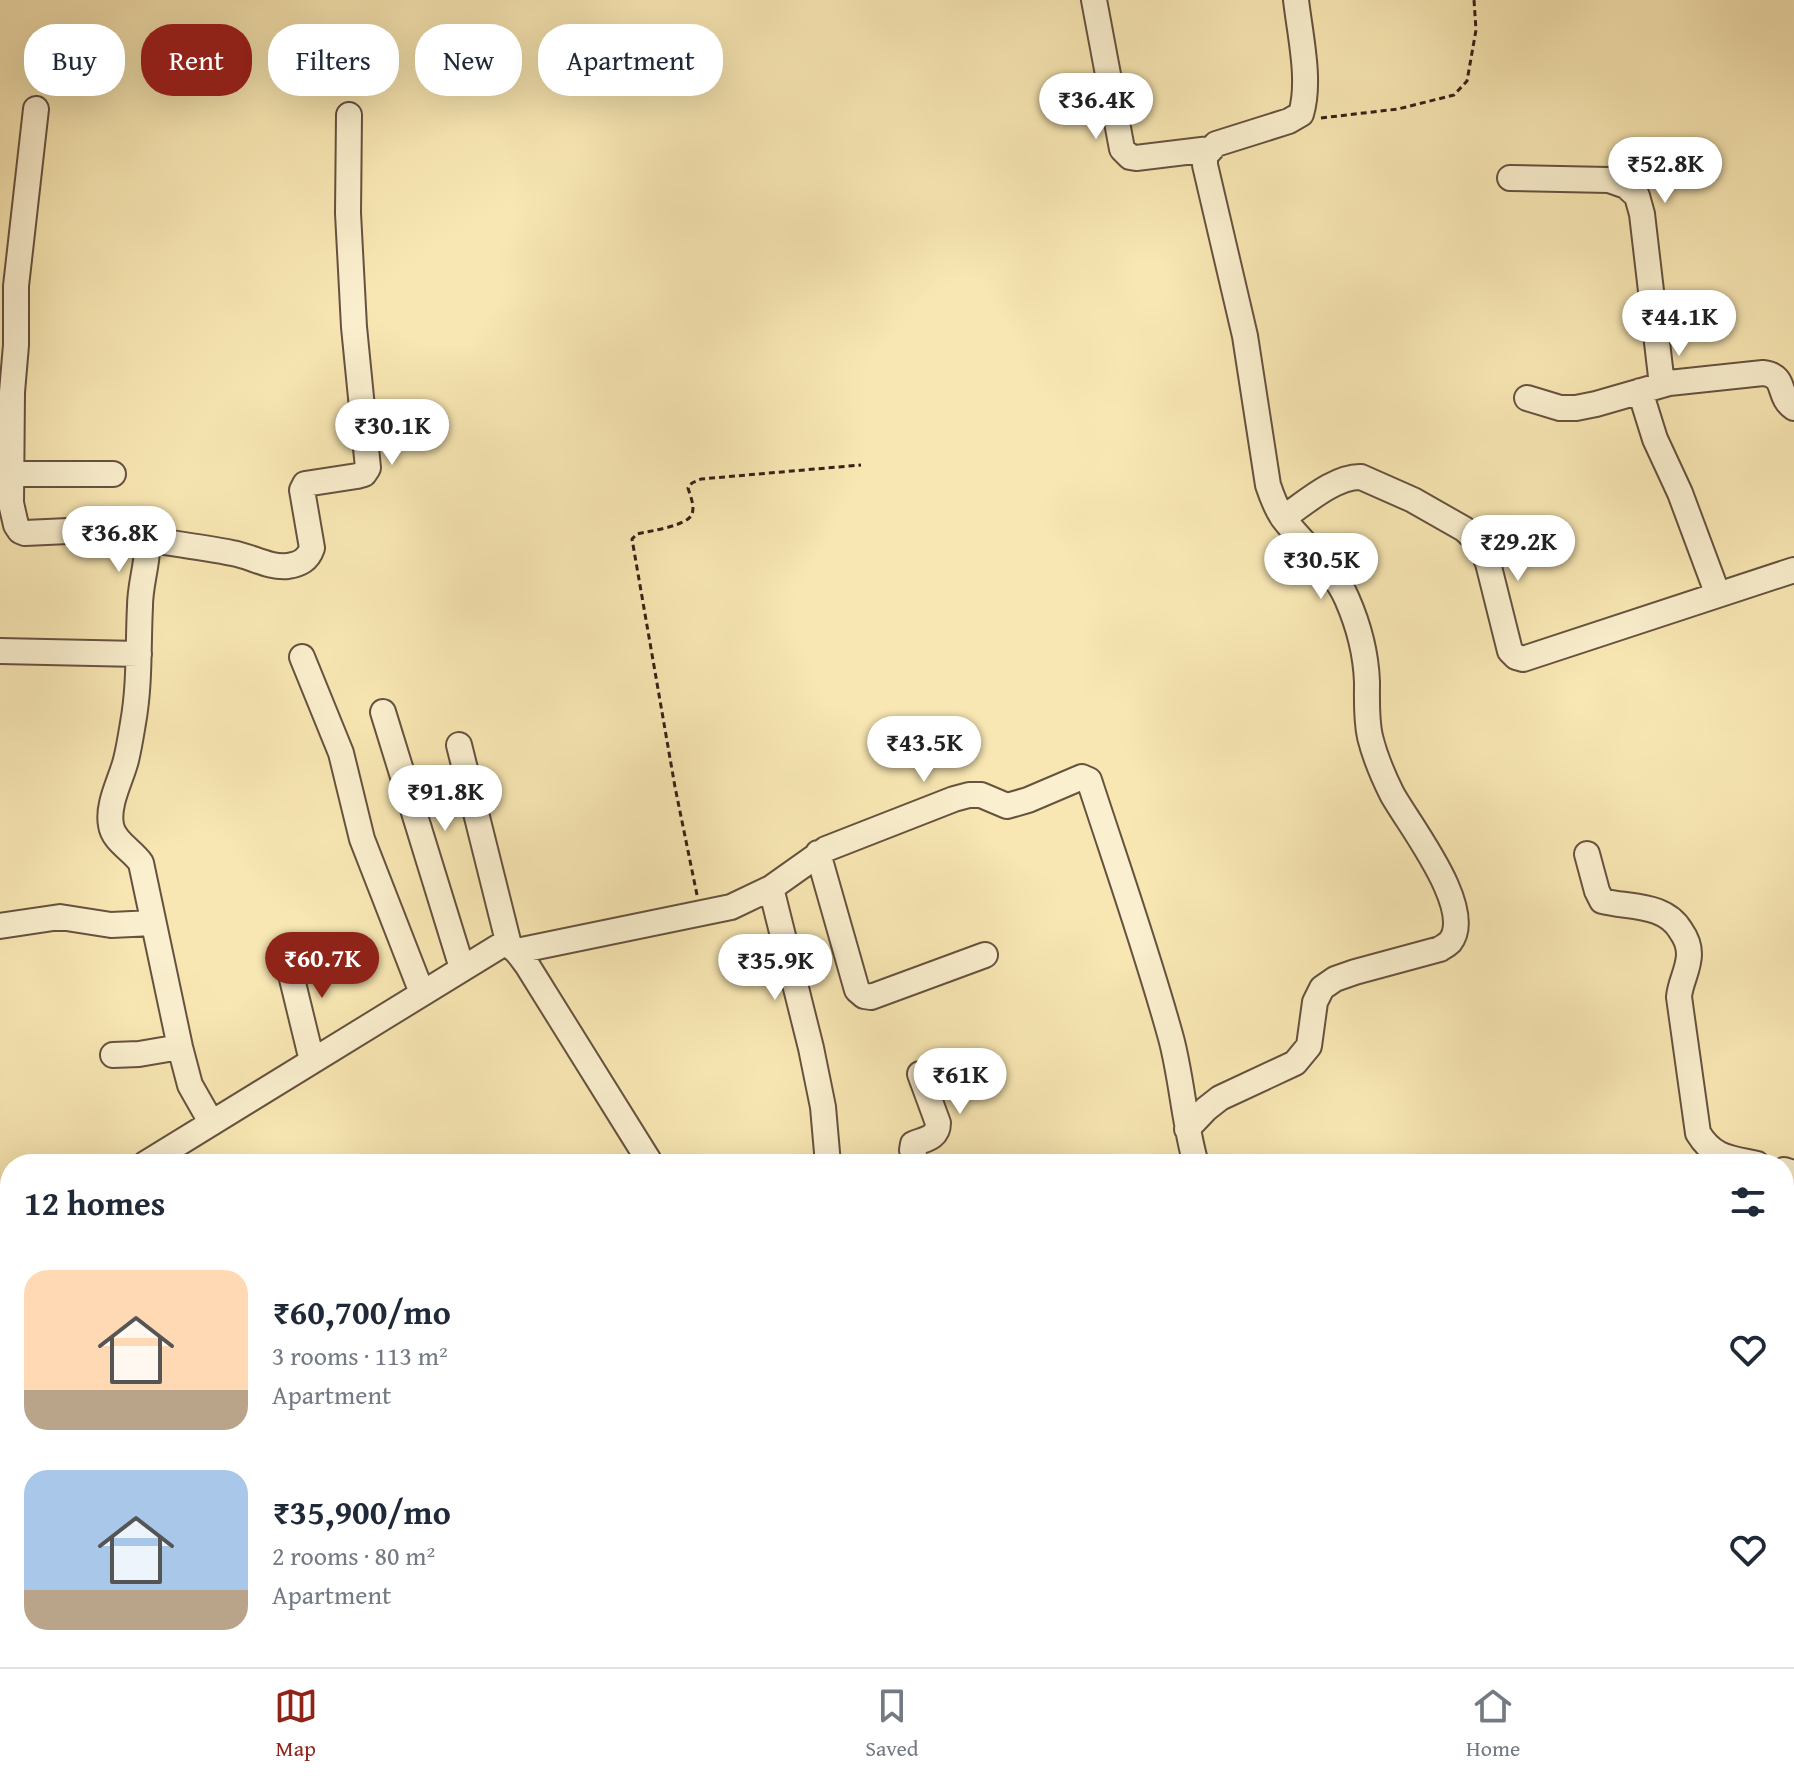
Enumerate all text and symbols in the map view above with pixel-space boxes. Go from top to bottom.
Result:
chip: Buy [24,24,125,96]
chip: Rent [141,24,252,96]
chip: Filters [268,24,399,96]
chip: New [415,24,522,96]
chip: Apartment [538,24,723,96]
pin: ₹36.4K [1031,73,1161,141]
text: ₹36.4K [1057,79,1135,118]
pin: ₹52.8K [1600,137,1730,205]
text: ₹52.8K [1626,143,1704,182]
pin: ₹44.1K [1614,290,1744,358]
text: ₹44.1K [1640,296,1718,335]
pin: ₹30.1K [327,399,457,467]
text: ₹30.1K [353,405,431,444]
pin: ₹36.8K [54,506,184,574]
text: ₹36.8K [80,512,158,551]
pin: ₹29.2K [1453,515,1583,583]
text: ₹29.2K [1479,521,1557,560]
pin: ₹30.5K [1256,533,1386,601]
text: ₹30.5K [1282,539,1360,578]
pin: ₹43.5K [859,716,989,784]
text: ₹43.5K [885,722,963,761]
pin: ₹91.8K [380,765,510,833]
text: ₹91.8K [406,771,484,810]
pin: ₹60.7K [257,932,387,1000]
pin: ₹35.9K [710,934,840,1002]
text: ₹60.7K [283,938,361,977]
text: ₹35.9K [736,940,814,979]
pin: ₹61K [913,1048,1007,1116]
text: ₹61K [932,1054,988,1093]
text: 12 homes [24,1178,165,1227]
icon: filters [1726,1180,1770,1224]
text: ₹60,700/mo [272,1287,451,1336]
icon: home [88,1302,184,1398]
icon: heart [1726,1328,1770,1372]
text: 3 rooms · 113 m² [272,1336,448,1375]
text: Apartment [272,1375,391,1414]
text: ₹35,900/mo [272,1487,451,1536]
icon: home [88,1502,184,1598]
icon: heart [1726,1528,1770,1572]
text: 2 rooms · 80 m² [272,1536,435,1575]
text: Apartment [272,1575,391,1614]
tab: Map [274,1684,318,1764]
tab: Saved [865,1684,919,1764]
tab: Home [1466,1684,1520,1764]

